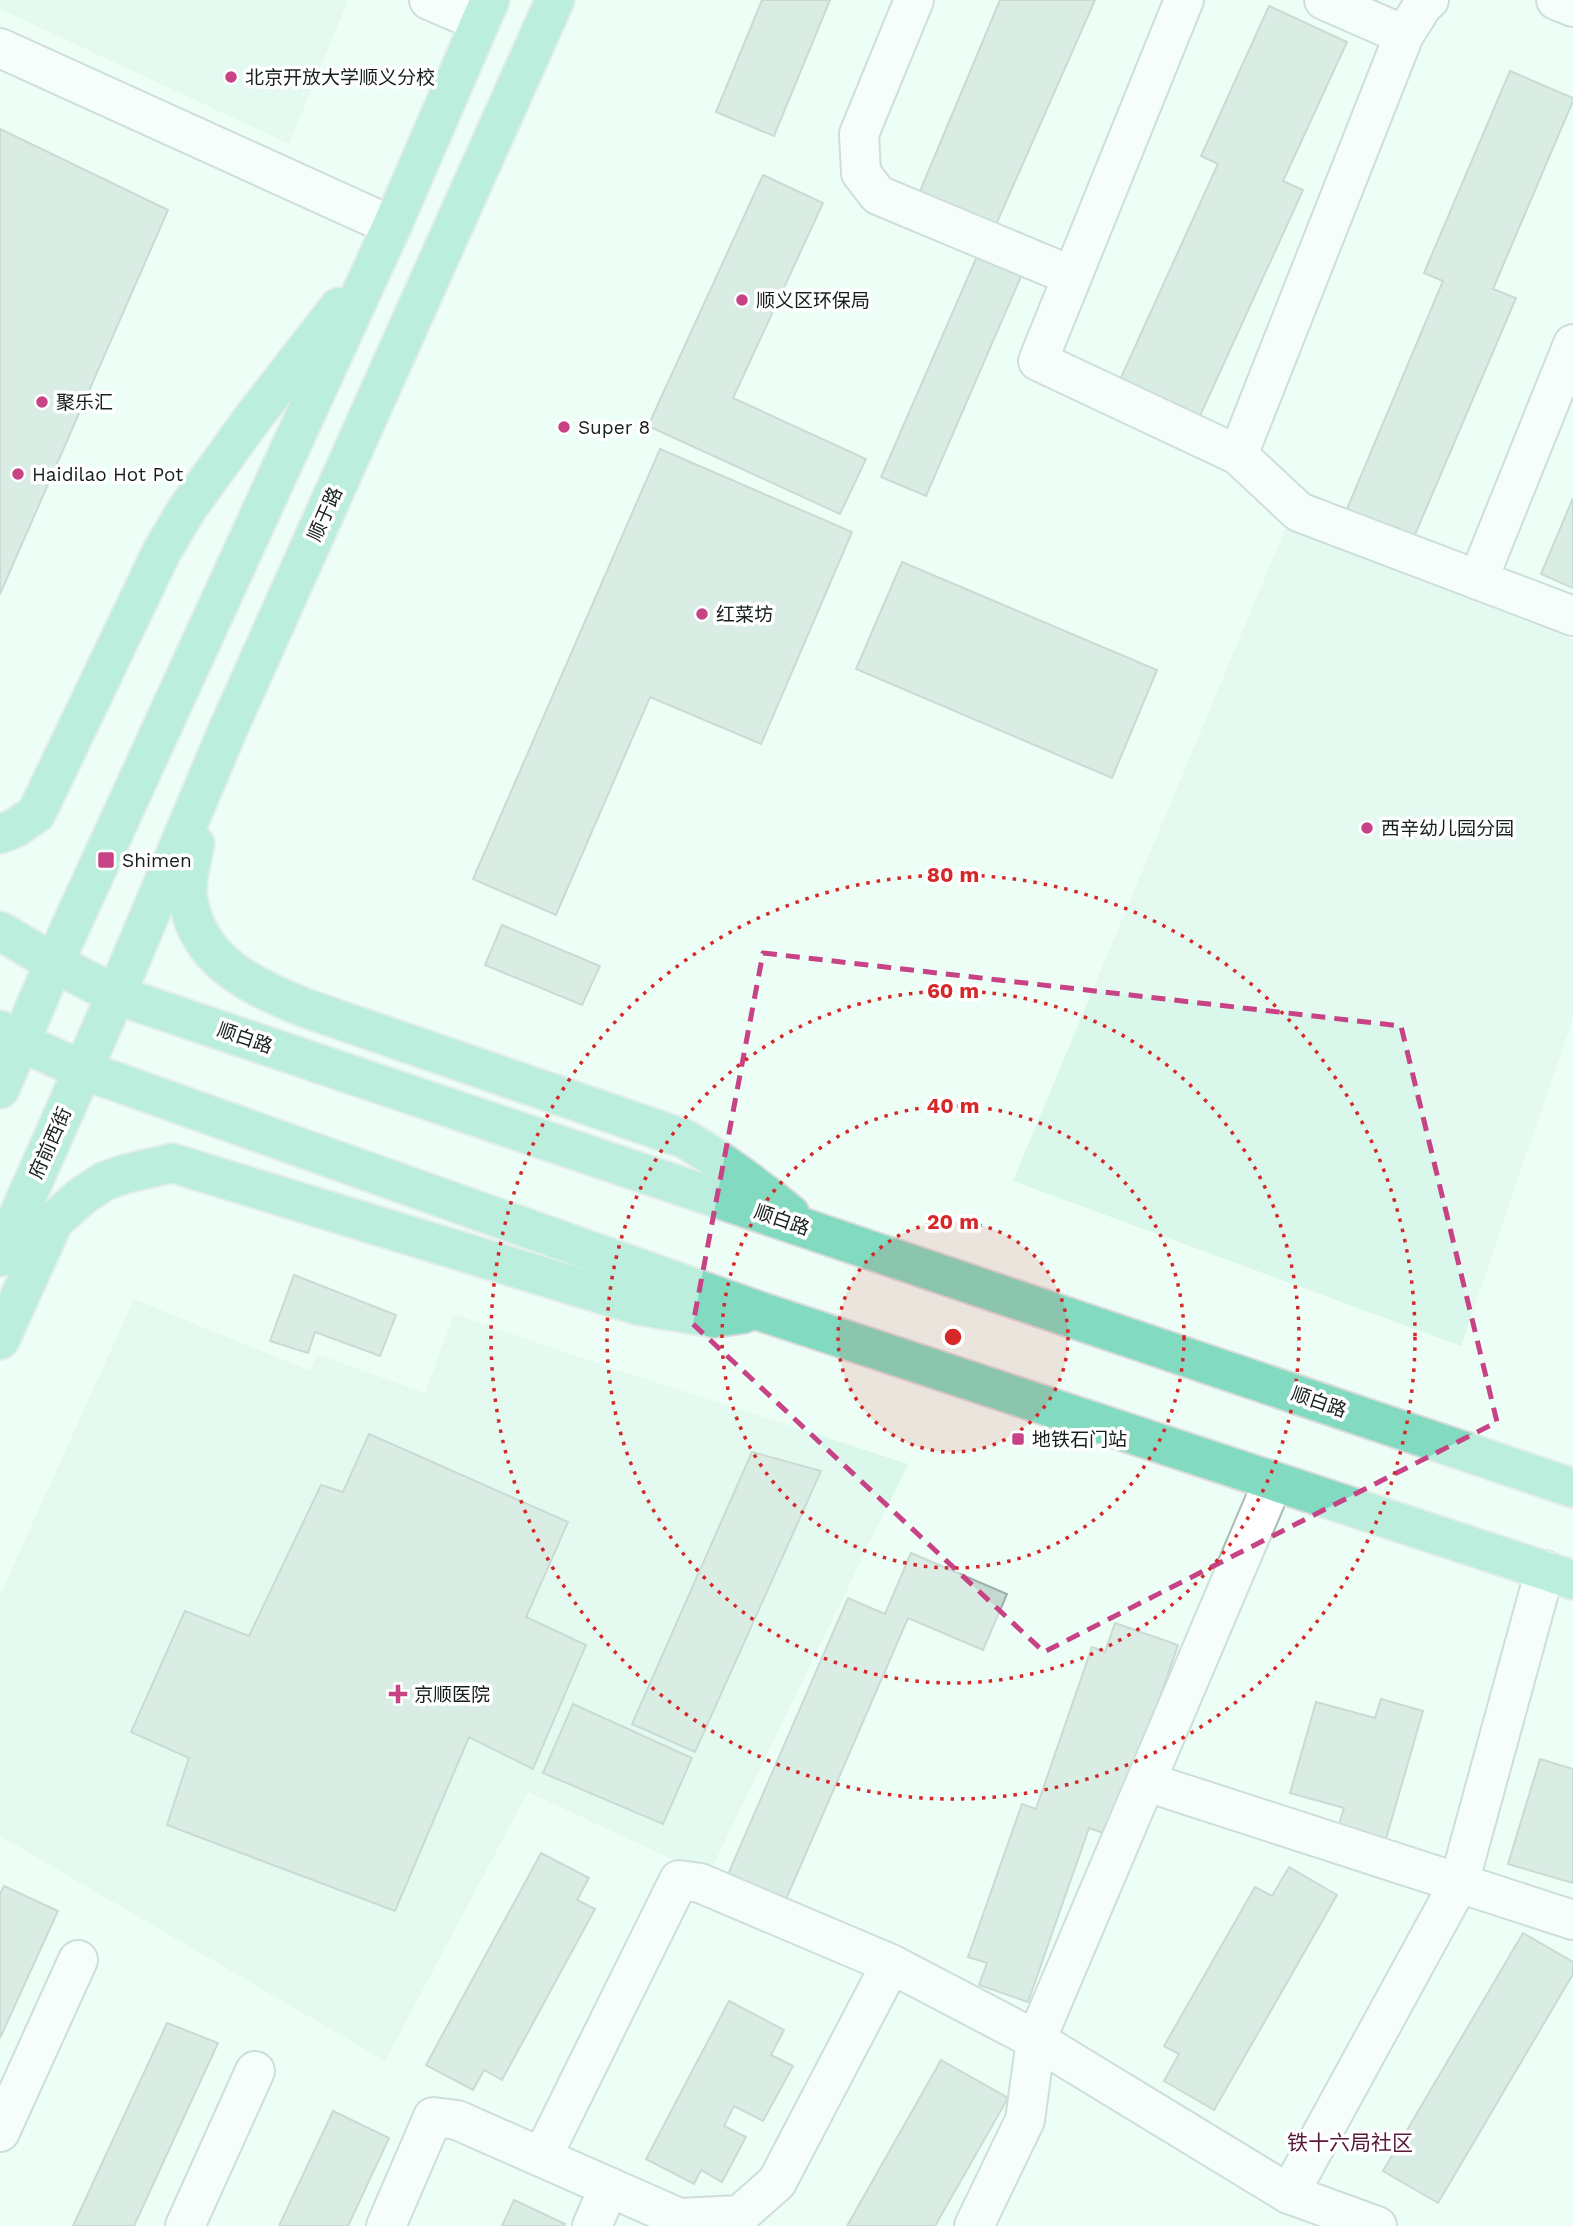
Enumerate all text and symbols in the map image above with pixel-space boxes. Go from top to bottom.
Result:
place label: 北京开放大学顺义分校 [245,66,435,89]
marker: 北京开放大学顺义分校 [223,69,239,85]
place label: 顺义区环保局 [756,289,870,312]
marker: 顺义区环保局 [734,292,750,308]
place label: 聚乐汇 [56,391,113,414]
marker: 聚乐汇 [34,394,50,410]
place label: Super 8 [578,416,650,439]
marker: Super 8 [556,419,572,435]
place label: Haidilao Hot Pot [32,463,183,486]
marker: Haidilao Hot Pot [10,466,26,482]
street label: 顺于路 [303,483,347,545]
place label: 红菜坊 [716,603,773,626]
marker: 红菜坊 [694,606,710,622]
place label: 西辛幼儿园分园 [1381,817,1514,840]
marker: 西辛幼儿园分园 [1359,820,1375,836]
place label: Shimen [122,849,192,872]
marker: Shimen [96,850,116,870]
text: 80 m [927,862,979,887]
text: 60 m [927,978,979,1003]
street label: 顺白路 [214,1018,276,1058]
text: 40 m [927,1093,979,1118]
street label: 府前西街 [24,1104,76,1182]
street label: 顺白路 [751,1200,813,1240]
text: 20 m [927,1209,979,1234]
centre of rings [941,1325,965,1349]
street label: 顺白路 [1288,1382,1350,1422]
place label: 地铁石门站 [1032,1428,1127,1451]
marker: 地铁石门站 [1010,1431,1026,1447]
place label: 京顺医院 [414,1683,490,1706]
marker: 京顺医院 [388,1684,408,1704]
district label: 铁十六局社区 [1287,2130,1413,2155]

